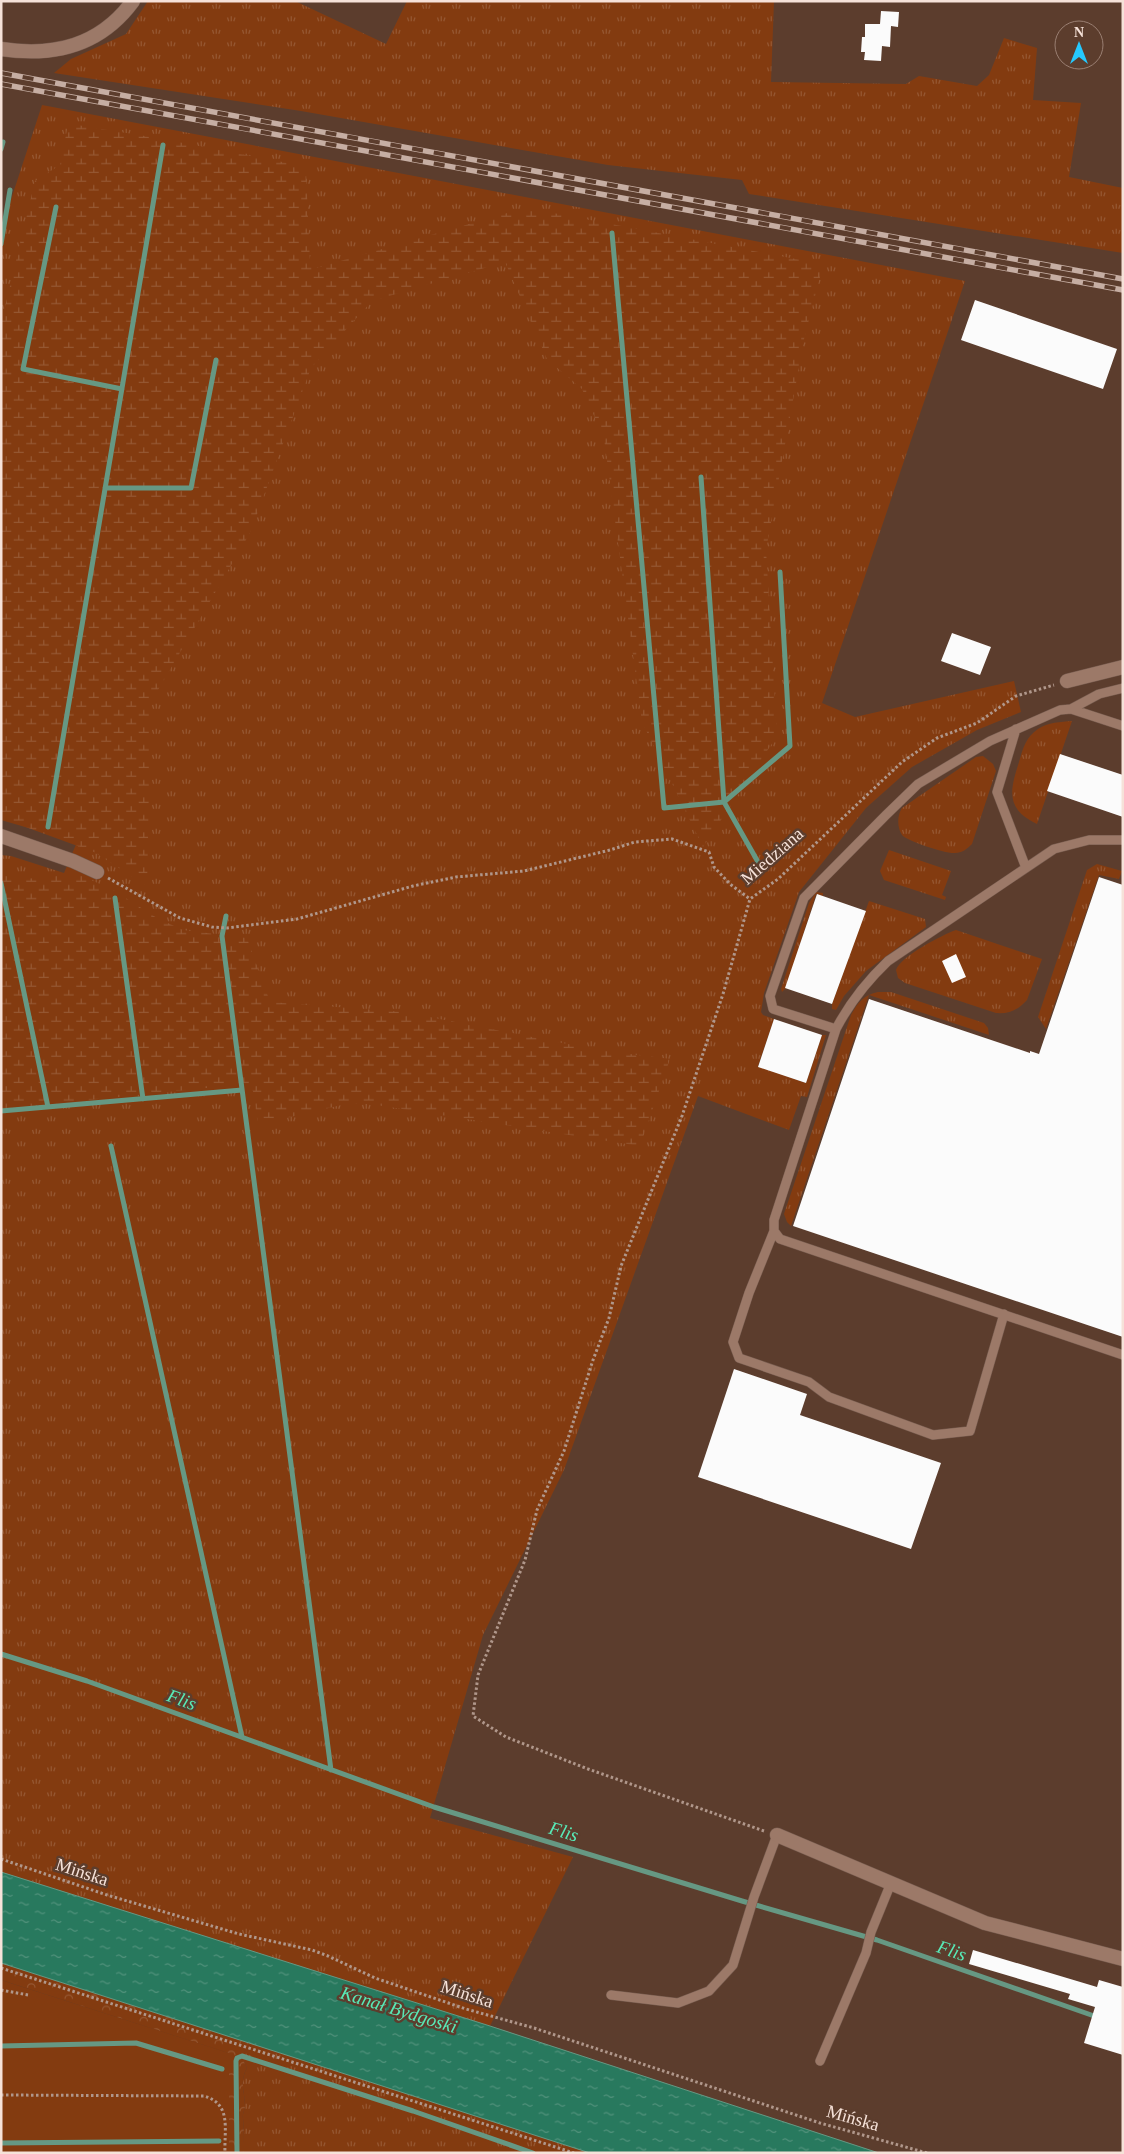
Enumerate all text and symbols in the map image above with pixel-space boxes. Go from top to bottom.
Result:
north arrow [1054,20,1104,70]
text: N [1074,25,1084,40]
street label: Miedziana [737,824,807,888]
water label: Flis [163,1684,199,1714]
water label: Flis [546,1817,581,1846]
street label: Mińska [53,1854,111,1890]
water label: Flis [933,1935,969,1965]
street label: Mińska [438,1976,496,2012]
water label: Kanał Bydgoski [337,1981,460,2037]
street label: Mińska [824,2101,882,2135]

